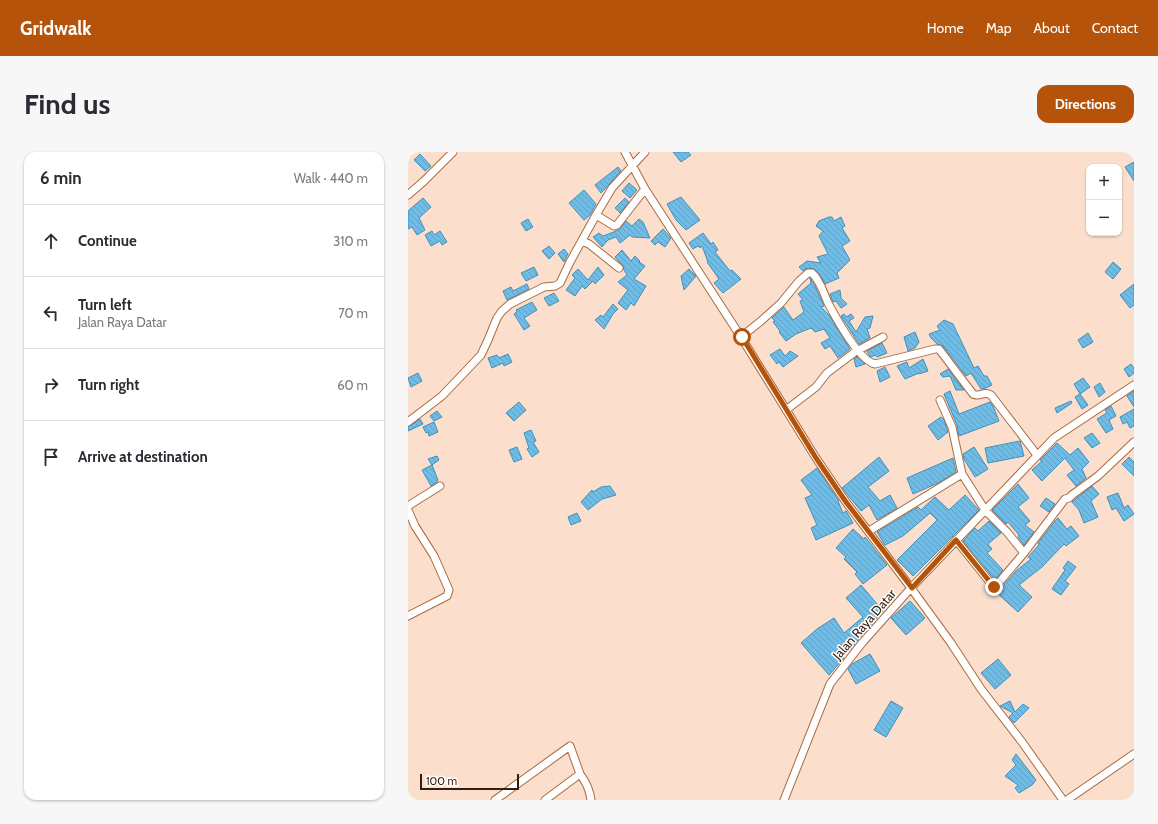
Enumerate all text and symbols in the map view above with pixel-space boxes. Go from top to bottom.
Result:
text: Gridwalk [20,17,92,40]
text: Home [927,19,964,37]
text: Map [986,19,1011,37]
text: About [1033,19,1070,37]
text: Contact [1092,19,1138,37]
button: Directions [1037,85,1134,123]
text: Find us [24,87,110,121]
map controls [1086,164,1122,236]
button: + [1086,164,1122,200]
text: 6 min [40,168,82,188]
text: Walk · 440 m [294,170,368,186]
button: − [1086,200,1122,236]
icon: ahead [40,230,62,252]
text: Continue [78,232,137,250]
text: 310 m [333,233,368,249]
text: Turn left [78,296,132,314]
icon: left [40,302,62,324]
text: 70 m [338,305,368,321]
text: Jalan Raya Datar [78,314,167,330]
route start [733,328,751,346]
icon: right [40,374,62,396]
text: Turn right [78,376,139,394]
text: 60 m [337,377,368,393]
icon: arrive [40,446,62,468]
text: Arrive at destination [78,448,208,466]
route end [985,578,1003,596]
street label: Jalan Raya Datar [828,585,900,663]
scale bar [420,772,519,791]
text: 100 m [426,774,457,788]

